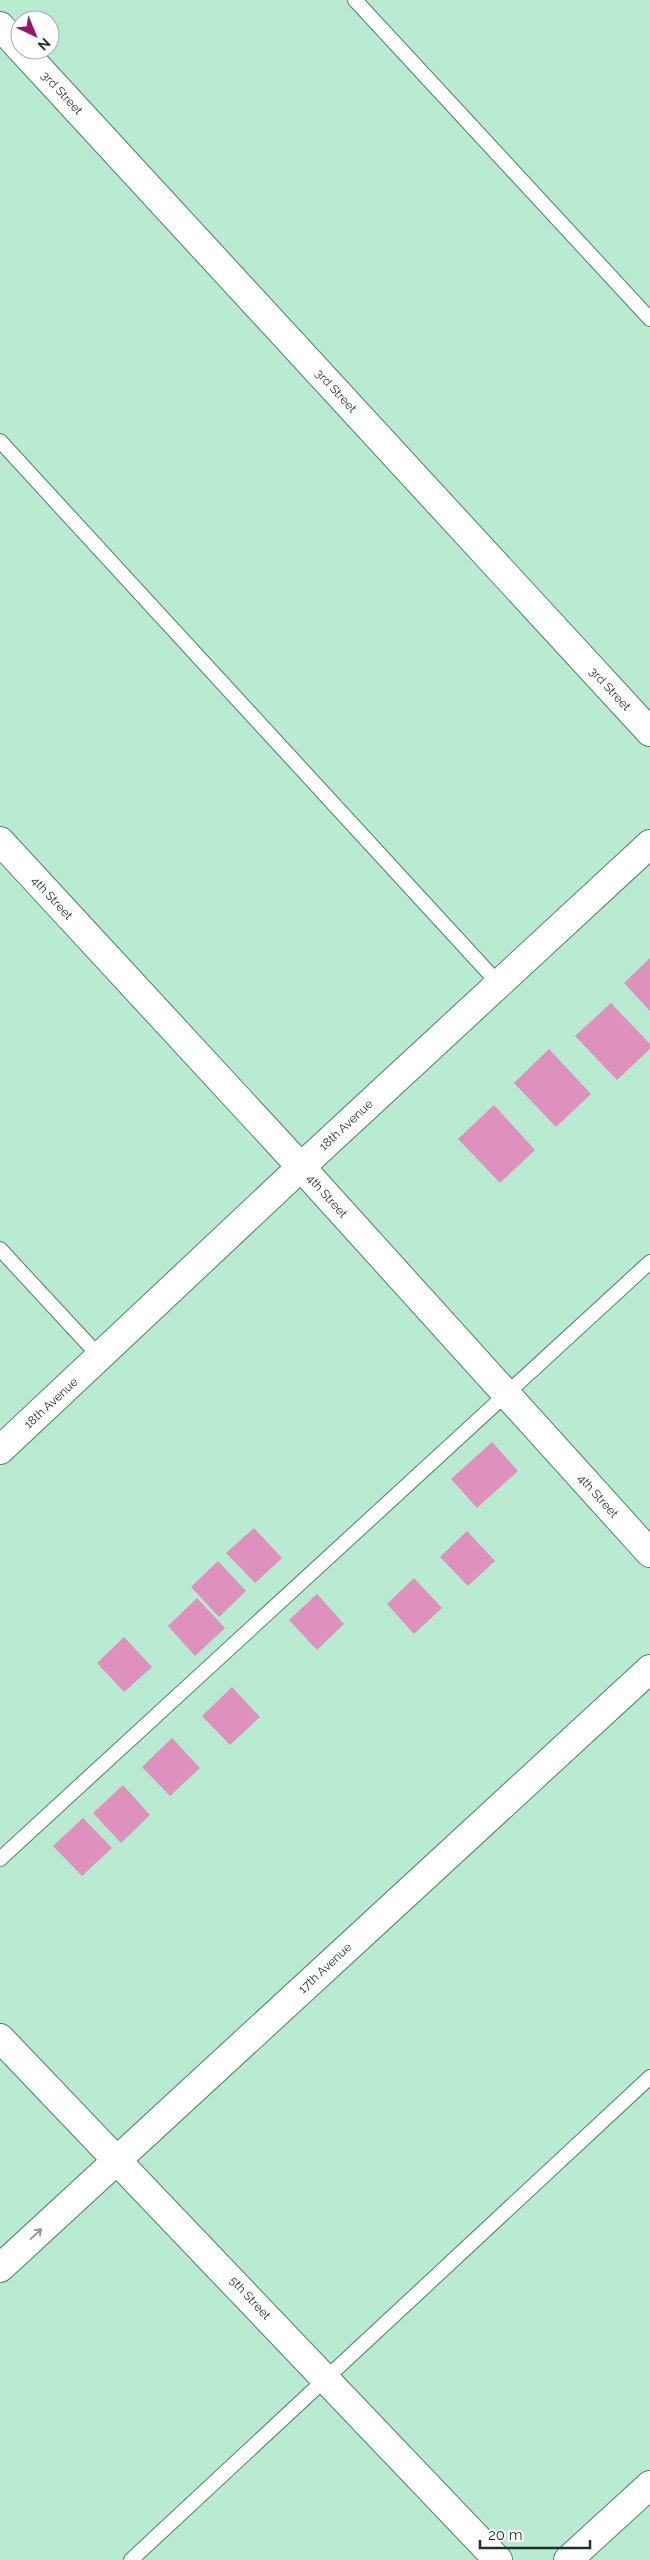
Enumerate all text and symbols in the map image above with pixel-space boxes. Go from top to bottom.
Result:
north arrow [10,10,60,60]
text: N [35,35,53,54]
street label: 3rd Street [38,68,86,118]
street label: 3rd Street [312,366,360,416]
street label: 3rd Street [586,664,634,714]
street label: 4th Street [28,874,76,922]
street label: 18th Avenue [316,1097,376,1153]
street label: 4th Street [304,1171,350,1221]
street label: 18th Avenue [21,1375,81,1431]
street label: 4th Street [575,1471,621,1521]
street label: 17th Avenue [296,1940,354,1996]
one-way arrow [29,2228,42,2240]
street label: 5th Street [227,2274,273,2322]
scale bar [480,2518,590,2550]
text: 20 m [488,2526,523,2544]

